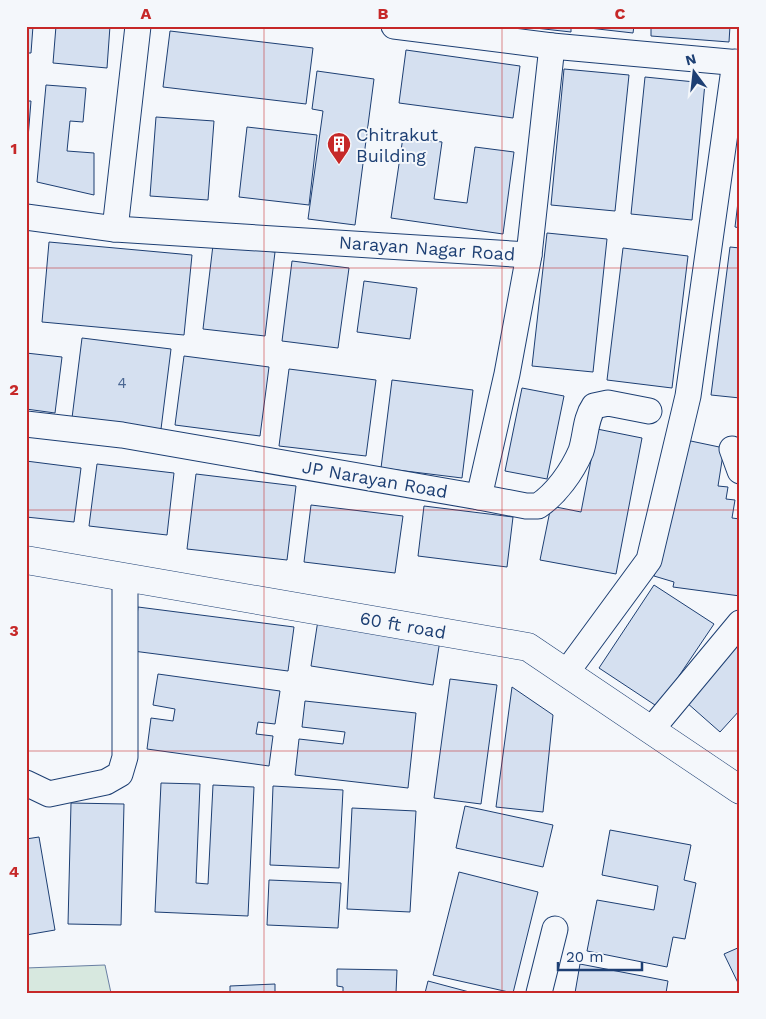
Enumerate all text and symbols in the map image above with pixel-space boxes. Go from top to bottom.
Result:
text: A [141,4,152,23]
text: B [378,4,389,23]
text: C [615,4,626,23]
north arrow [668,48,718,98]
text: N [684,50,698,69]
place label: Chitrakut Building [356,124,438,166]
building icon: Chitrakut Building [326,131,352,165]
text: 1 [11,139,17,158]
street label: Narayan Nagar Road [338,231,516,265]
house number: 4 [117,374,127,392]
text: 2 [9,380,19,399]
street label: JP Narayan Road [301,456,449,502]
street label: 60 ft road [358,607,448,643]
text: 3 [9,621,19,640]
text: 4 [9,862,19,881]
scale bar [558,939,642,971]
text: 20 m [566,948,604,966]

